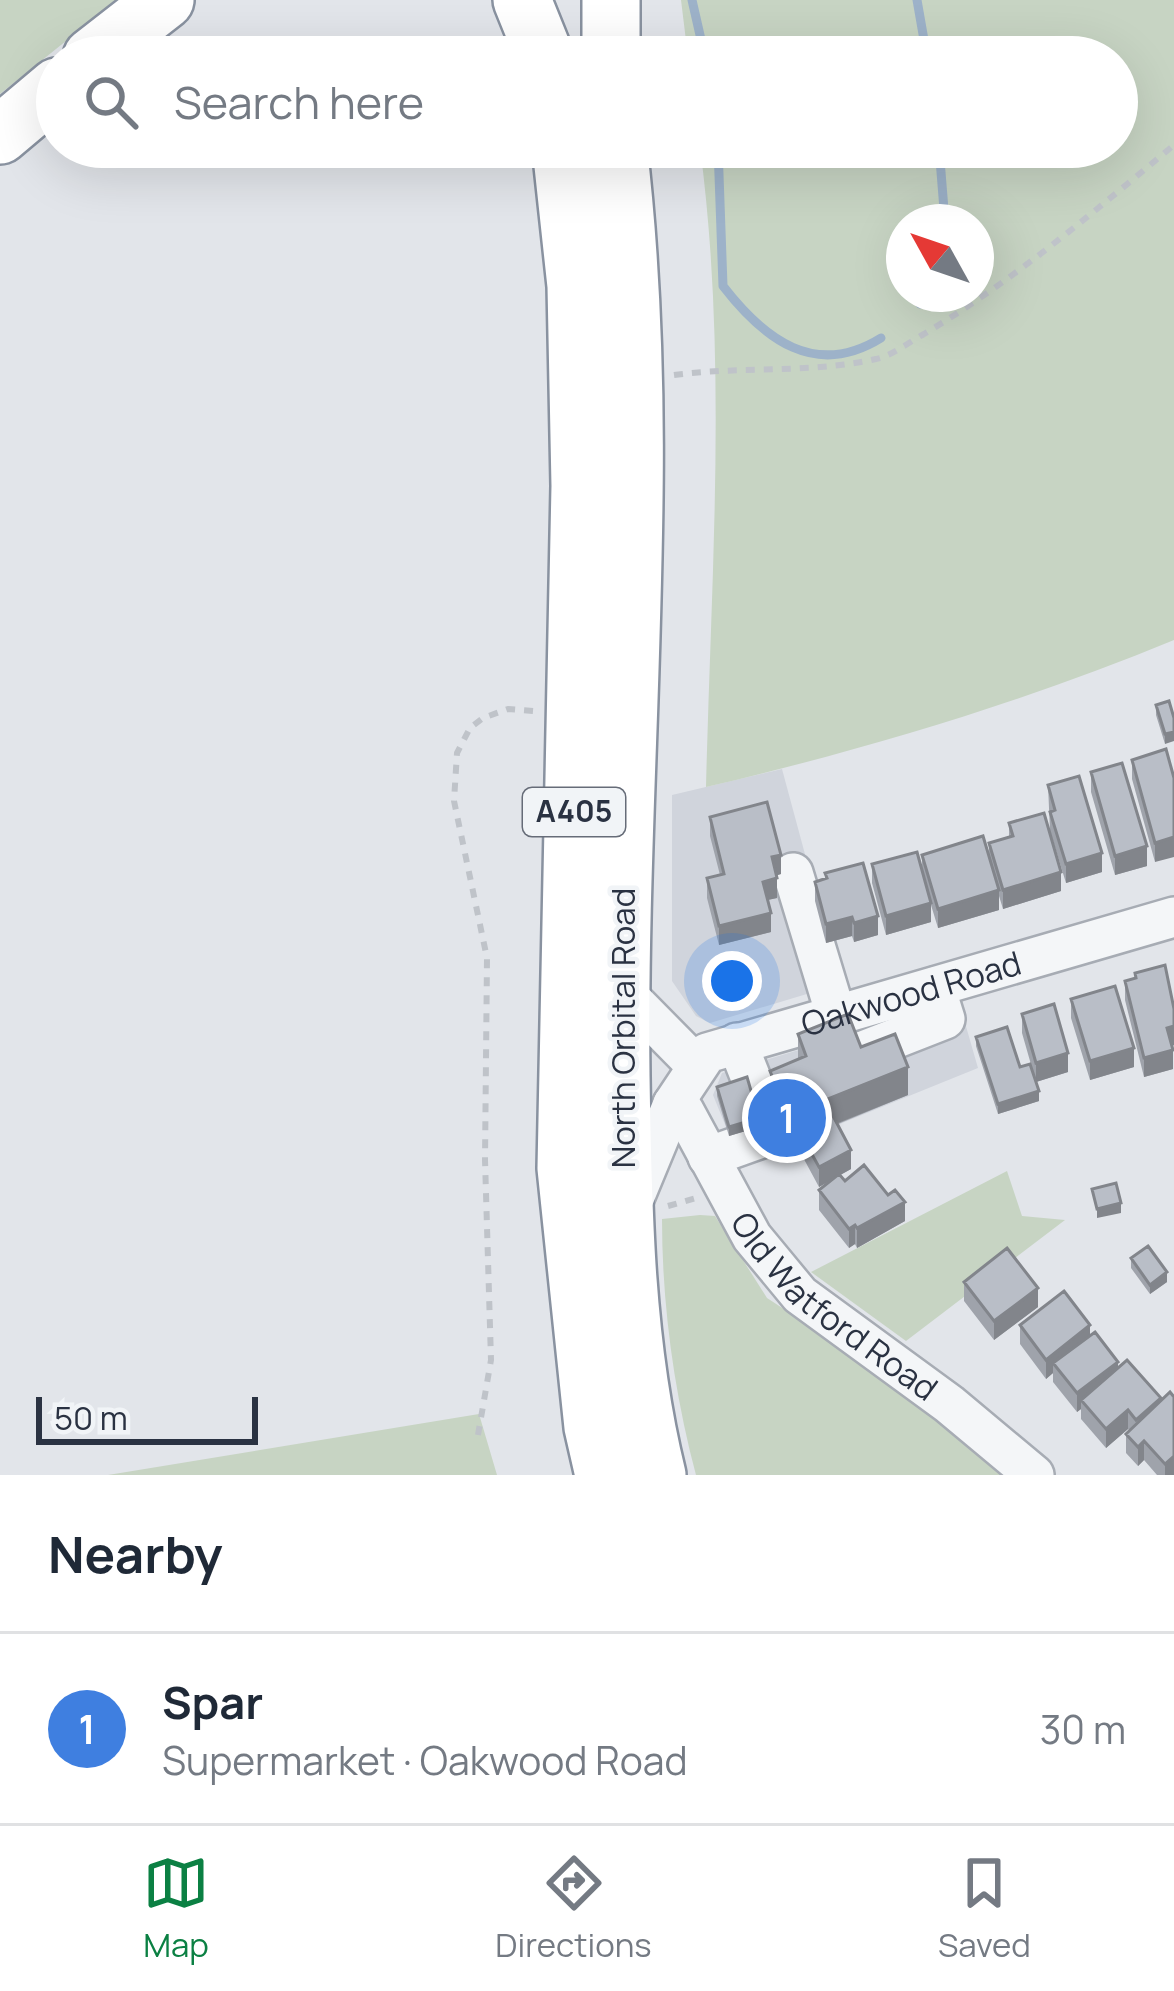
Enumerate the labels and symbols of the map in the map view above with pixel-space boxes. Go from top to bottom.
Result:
north arrow [886,204,994,312]
road number: A405 [523,788,625,836]
street label: North Orbital Road [600,888,645,1168]
street label: Oakwood Road [796,940,1026,1046]
your location [702,951,762,1011]
pin: 1 [748,1073,826,1163]
street label: Old Watford Road [721,1204,947,1410]
scale bar [36,1391,258,1444]

